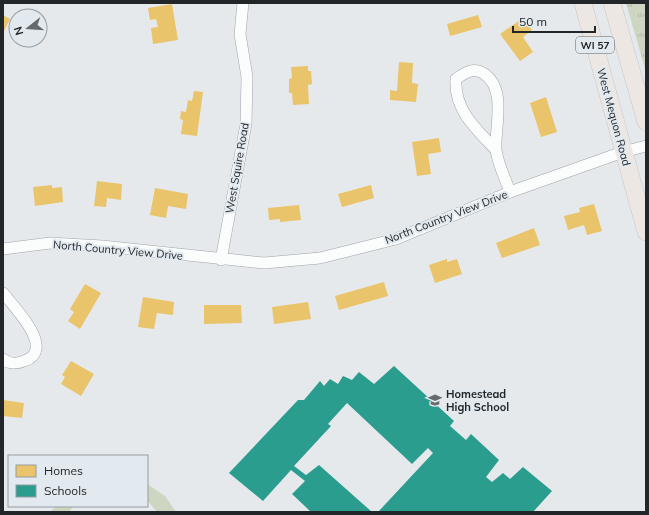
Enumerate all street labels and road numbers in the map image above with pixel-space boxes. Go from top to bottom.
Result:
road number: WI 57 [576,37,614,53]
street label: West Mequon Road [594,67,634,167]
street label: West Squire Road [222,122,252,214]
street label: North Country View Drive [383,187,509,247]
street label: North Country View Drive [53,237,184,263]

